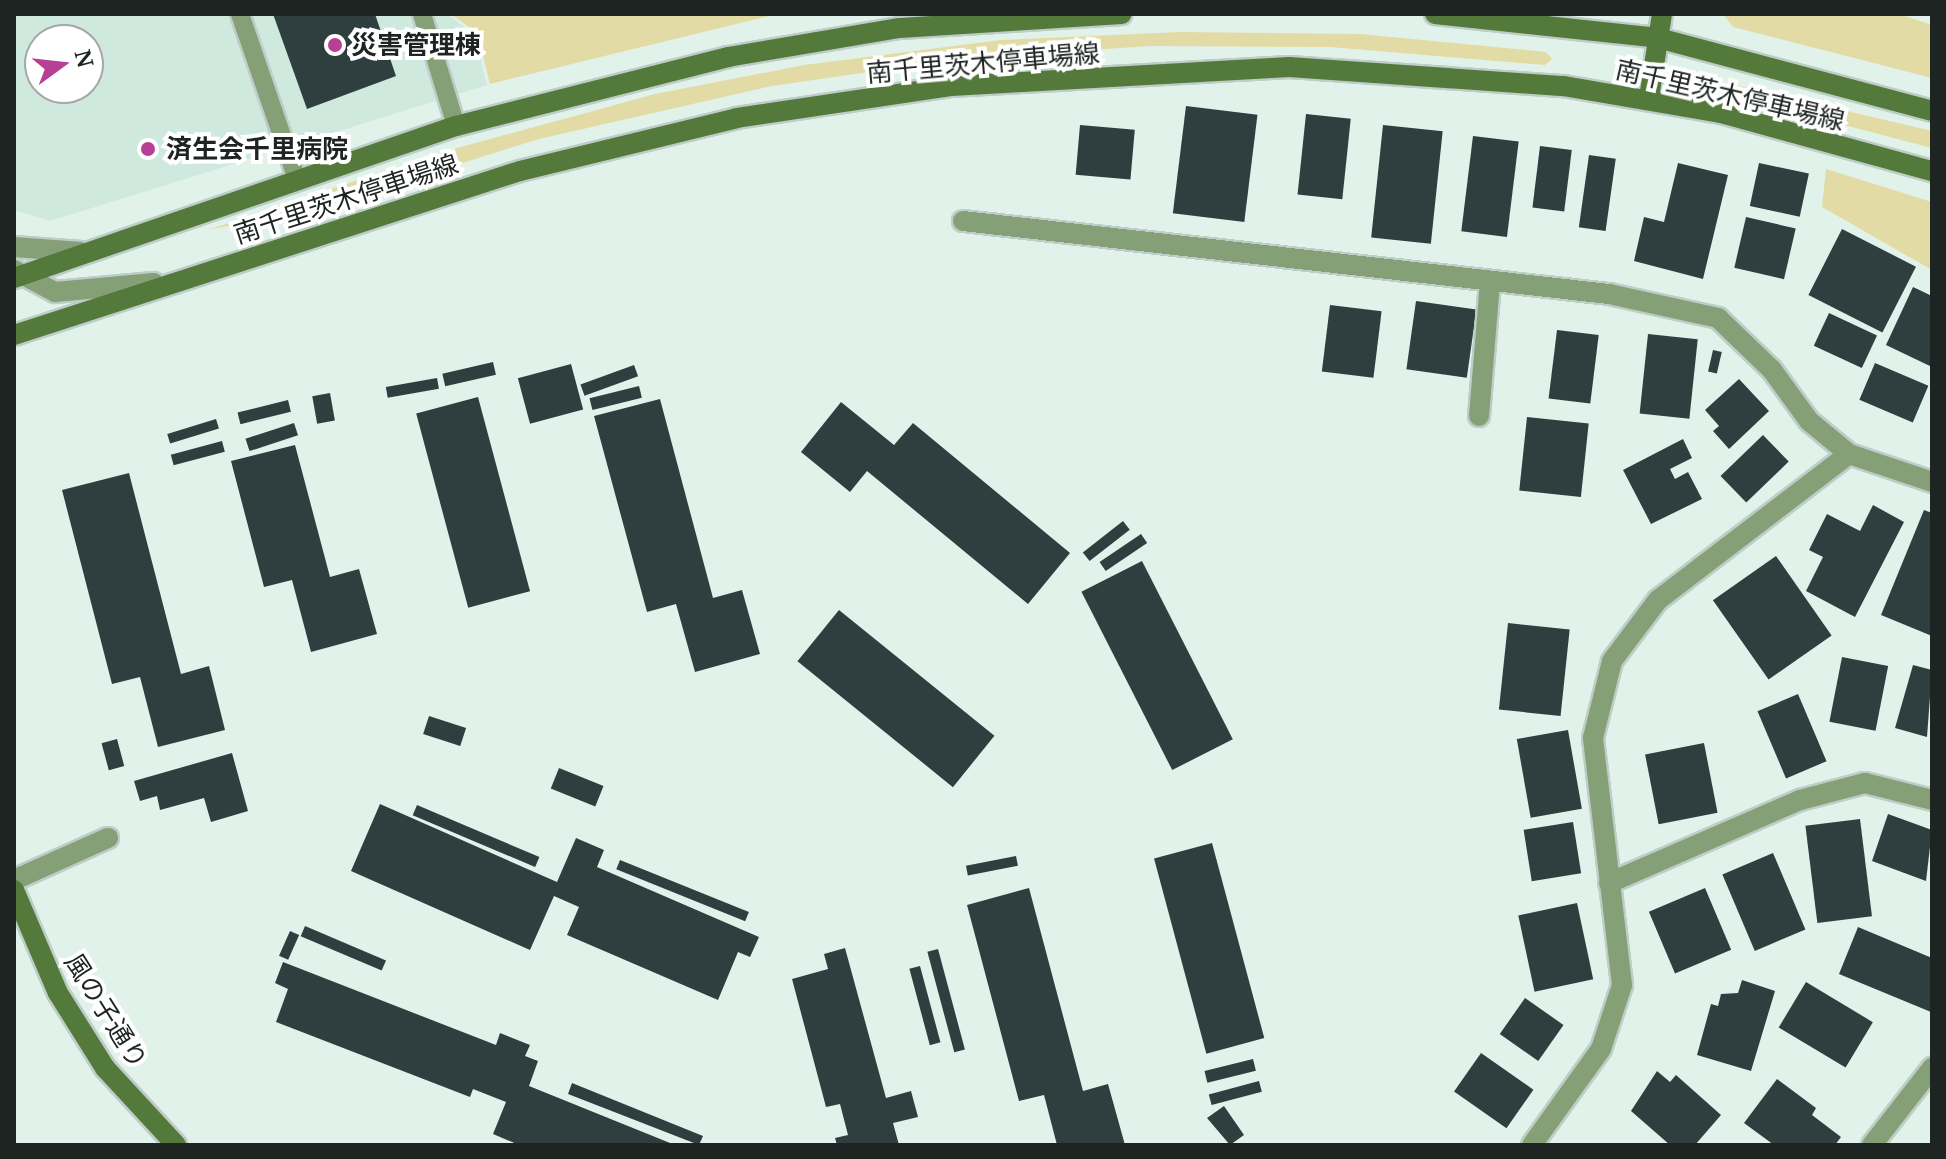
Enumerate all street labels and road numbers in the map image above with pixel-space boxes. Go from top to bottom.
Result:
street label: 南千里茨木停車場線 [865,37,1101,89]
street label: 南千里茨木停車場線 [1612,53,1848,137]
street label: 南千里茨木停車場線 [230,148,462,250]
street label: 風の子通り [58,948,154,1074]

